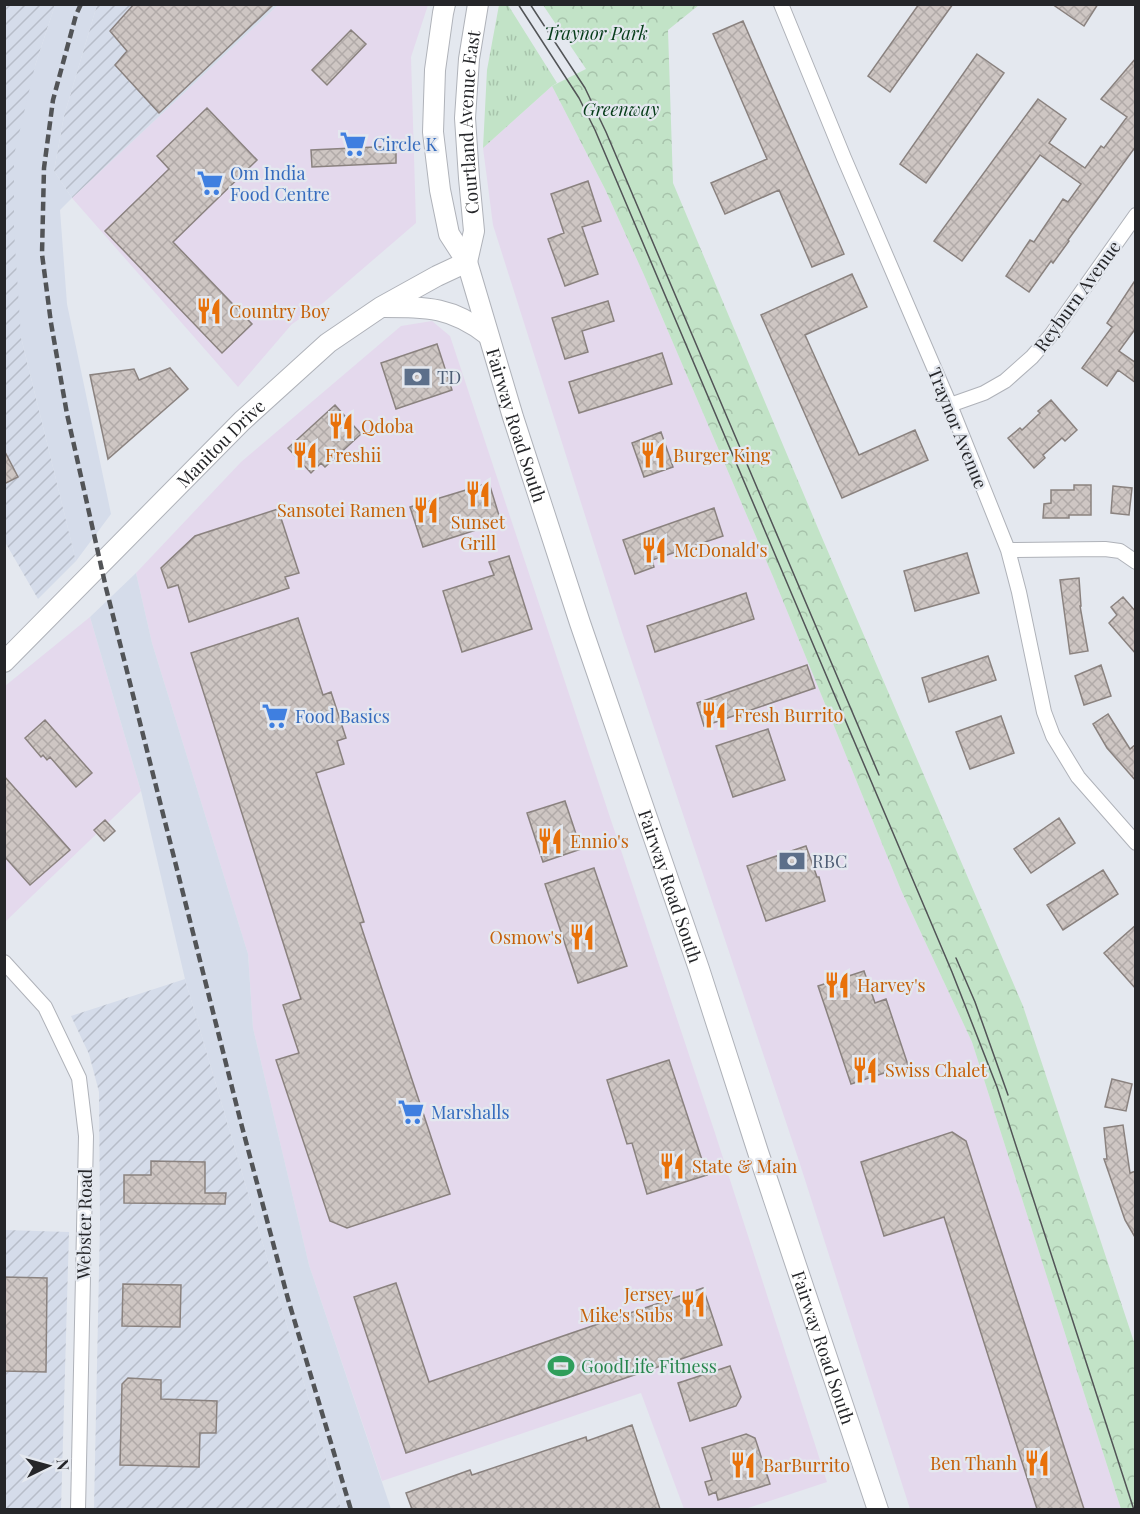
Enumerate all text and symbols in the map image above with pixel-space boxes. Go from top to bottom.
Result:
park label: Traynor Park [544,21,648,45]
street label: Courtland Avenue East [453,28,486,215]
park label: Greenway [583,97,659,121]
supermarket icon: Circle K [338,129,368,159]
place label: Circle K [373,132,438,156]
place label: Om India Food Centre [230,161,330,206]
supermarket icon: Om India Food Centre [195,168,225,198]
street label: Reyburn Avenue [1028,235,1126,357]
restaurant icon: Country Boy [194,296,224,326]
place label: Country Boy [229,299,330,323]
street label: Fairway Road South [481,345,552,506]
bank icon: TD [402,362,432,392]
street label: Traynor Avenue [923,364,993,492]
place label: TD [437,365,461,389]
street label: Manitou Drive [171,394,270,493]
restaurant icon: Qdoba [326,411,356,441]
place label: Qdoba [361,414,414,438]
restaurant icon: Freshii [290,440,320,470]
restaurant icon: Burger King [638,440,668,470]
place label: Freshii [325,443,381,467]
place label: Burger King [673,443,771,467]
restaurant icon: Sunset Grill [463,479,493,509]
restaurant icon: Sansotei Ramen [411,495,441,525]
place label: Sansotei Ramen [277,498,406,522]
place label: Sunset Grill [451,510,506,555]
restaurant icon: McDonald's [639,535,669,565]
place label: McDonald's [674,538,768,562]
restaurant icon: Fresh Burrito [699,700,729,730]
supermarket icon: Food Basics [260,701,290,731]
place label: Fresh Burrito [734,703,843,727]
place label: Food Basics [295,704,390,728]
street label: Fairway Road South [633,806,708,966]
restaurant icon: Ennio's [535,826,565,856]
place label: Ennio's [570,829,629,853]
bank icon: RBC [777,846,807,876]
place label: RBC [812,849,847,873]
restaurant icon: Osmow's [567,922,597,952]
place label: Osmow's [490,925,562,949]
restaurant icon: Harvey's [822,970,852,1000]
place label: Harvey's [857,973,926,997]
restaurant icon: Swiss Chalet [850,1055,880,1085]
place label: Swiss Chalet [885,1058,987,1082]
supermarket icon: Marshalls [396,1097,426,1127]
place label: Marshalls [431,1100,510,1124]
restaurant icon: State & Main [657,1151,687,1181]
place label: State & Main [692,1154,797,1178]
street label: Webster Road [71,1168,97,1281]
street label: Fairway Road South [787,1268,861,1428]
place label: Jersey Mike's Subs [579,1282,673,1327]
restaurant icon: Jersey Mike's Subs [678,1289,708,1319]
sports icon: GoodLife Fitness [546,1351,576,1381]
place label: GoodLife Fitness [581,1354,717,1378]
north arrow [18,1436,78,1496]
restaurant icon: Ben Thanh [1022,1448,1052,1478]
restaurant icon: BarBurrito [728,1450,758,1480]
place label: Ben Thanh [930,1451,1017,1475]
place label: BarBurrito [763,1453,850,1477]
text: N [52,1458,74,1472]

